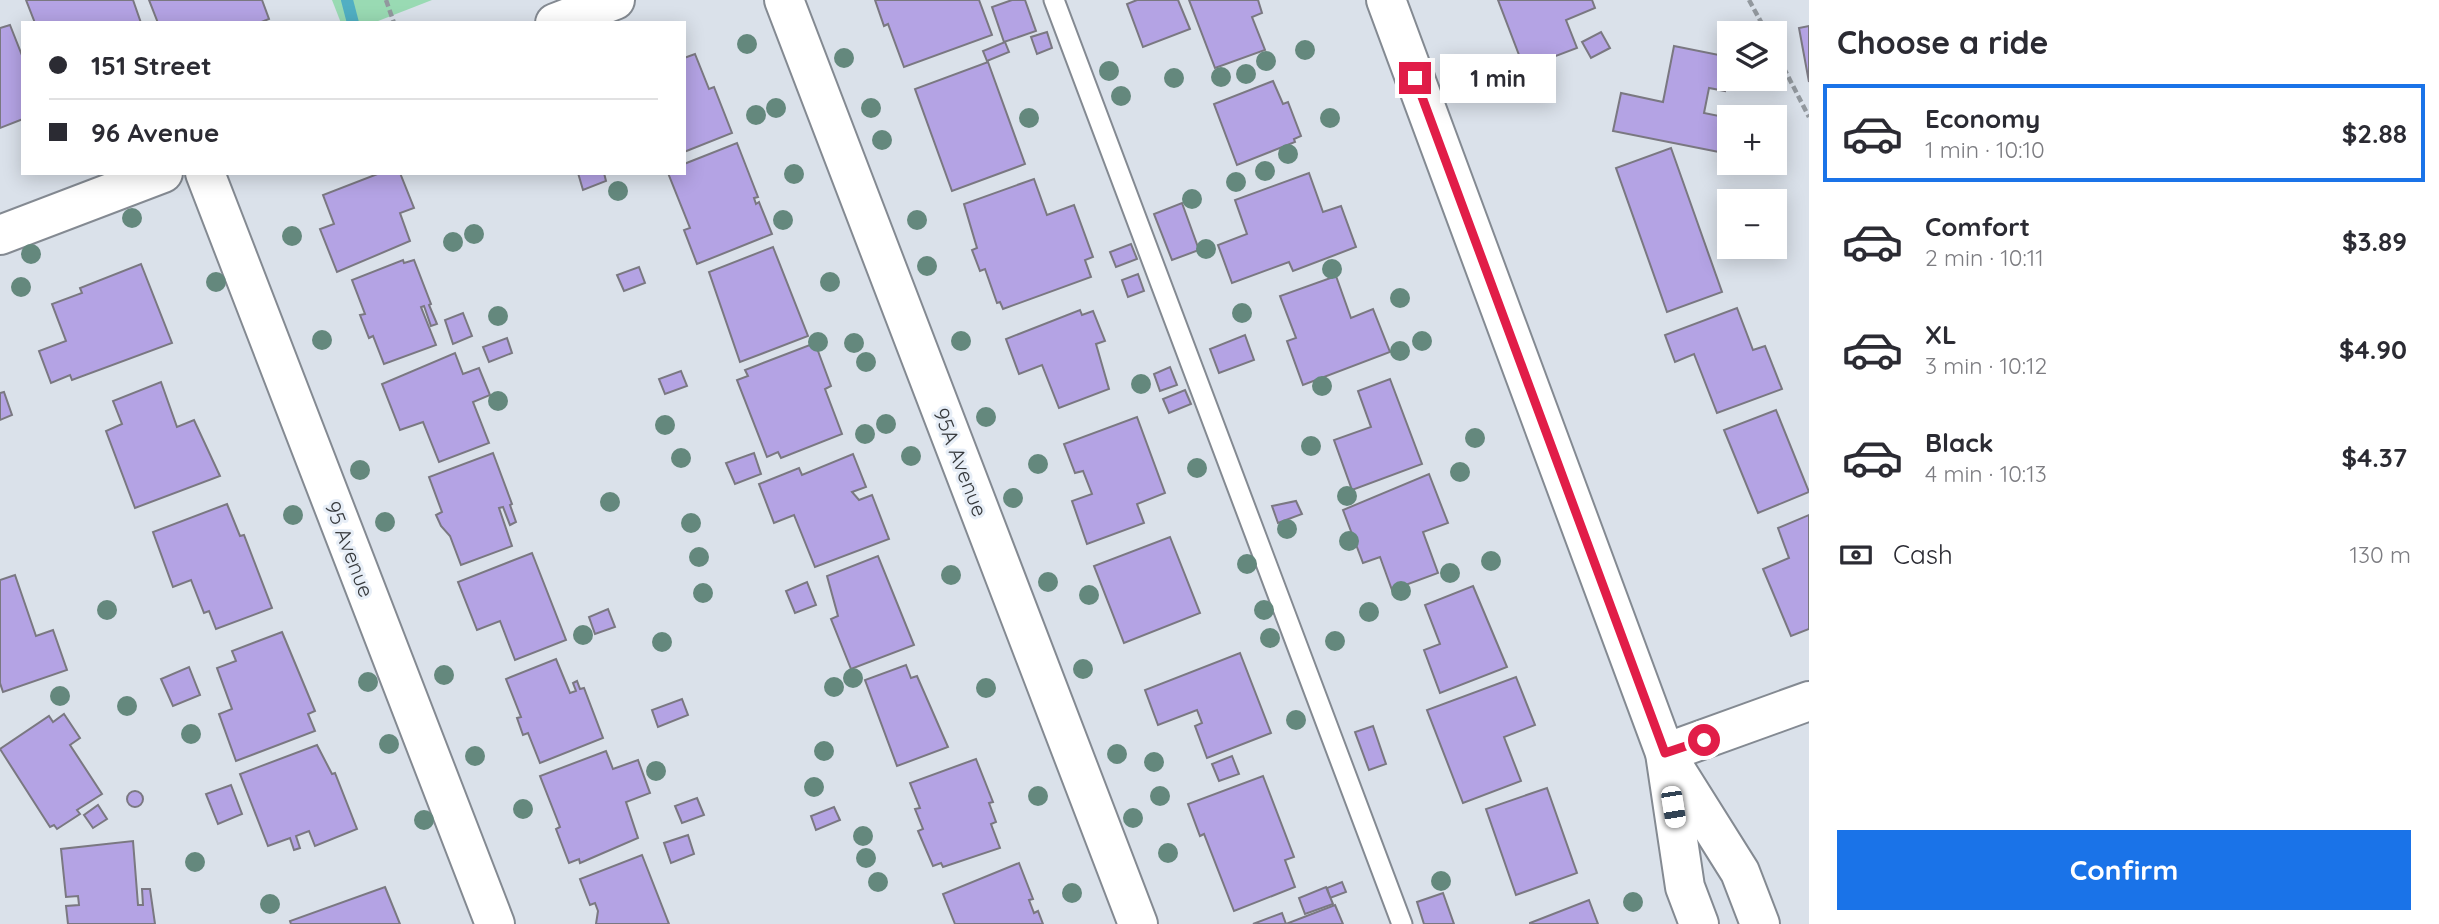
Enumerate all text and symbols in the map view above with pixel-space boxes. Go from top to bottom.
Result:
map controls [1717,21,1787,259]
button: layers [1717,21,1787,91]
text: Choose a ride [1837,22,2049,62]
text: 151 Street [91,49,212,82]
callout: 1 min [1440,54,1555,102]
route end [1399,62,1431,94]
text: 1 min [1470,64,1526,93]
icon: car [1841,102,1904,165]
text: Economy [1925,102,2040,135]
button: + [1717,105,1787,175]
text: 96 Avenue [91,116,219,149]
text: $2.88 [2342,117,2407,150]
text: 1 min · 10:10 [1925,135,2045,164]
button: − [1717,189,1787,259]
icon: car [1841,210,1904,273]
text: Comfort [1925,210,2030,243]
text: $3.89 [2342,225,2407,258]
text: 2 min · 10:11 [1925,243,2044,272]
icon: car [1841,318,1904,381]
text: XL [1925,318,1957,351]
text: $4.90 [2339,333,2407,366]
text: 3 min · 10:12 [1925,351,2047,380]
street label: 95A Avenue [928,404,994,520]
icon: car [1841,426,1904,489]
text: Black [1925,426,1994,459]
text: $4.37 [2341,441,2407,474]
text: 4 min · 10:13 [1925,459,2047,488]
street label: 95 Avenue [320,497,380,601]
icon: cash [1837,536,1875,574]
text: Cash [1893,538,1953,571]
text: 130 m [2349,540,2411,569]
route start [1688,724,1720,756]
car [1660,785,1687,829]
button: Confirm [1837,830,2411,910]

